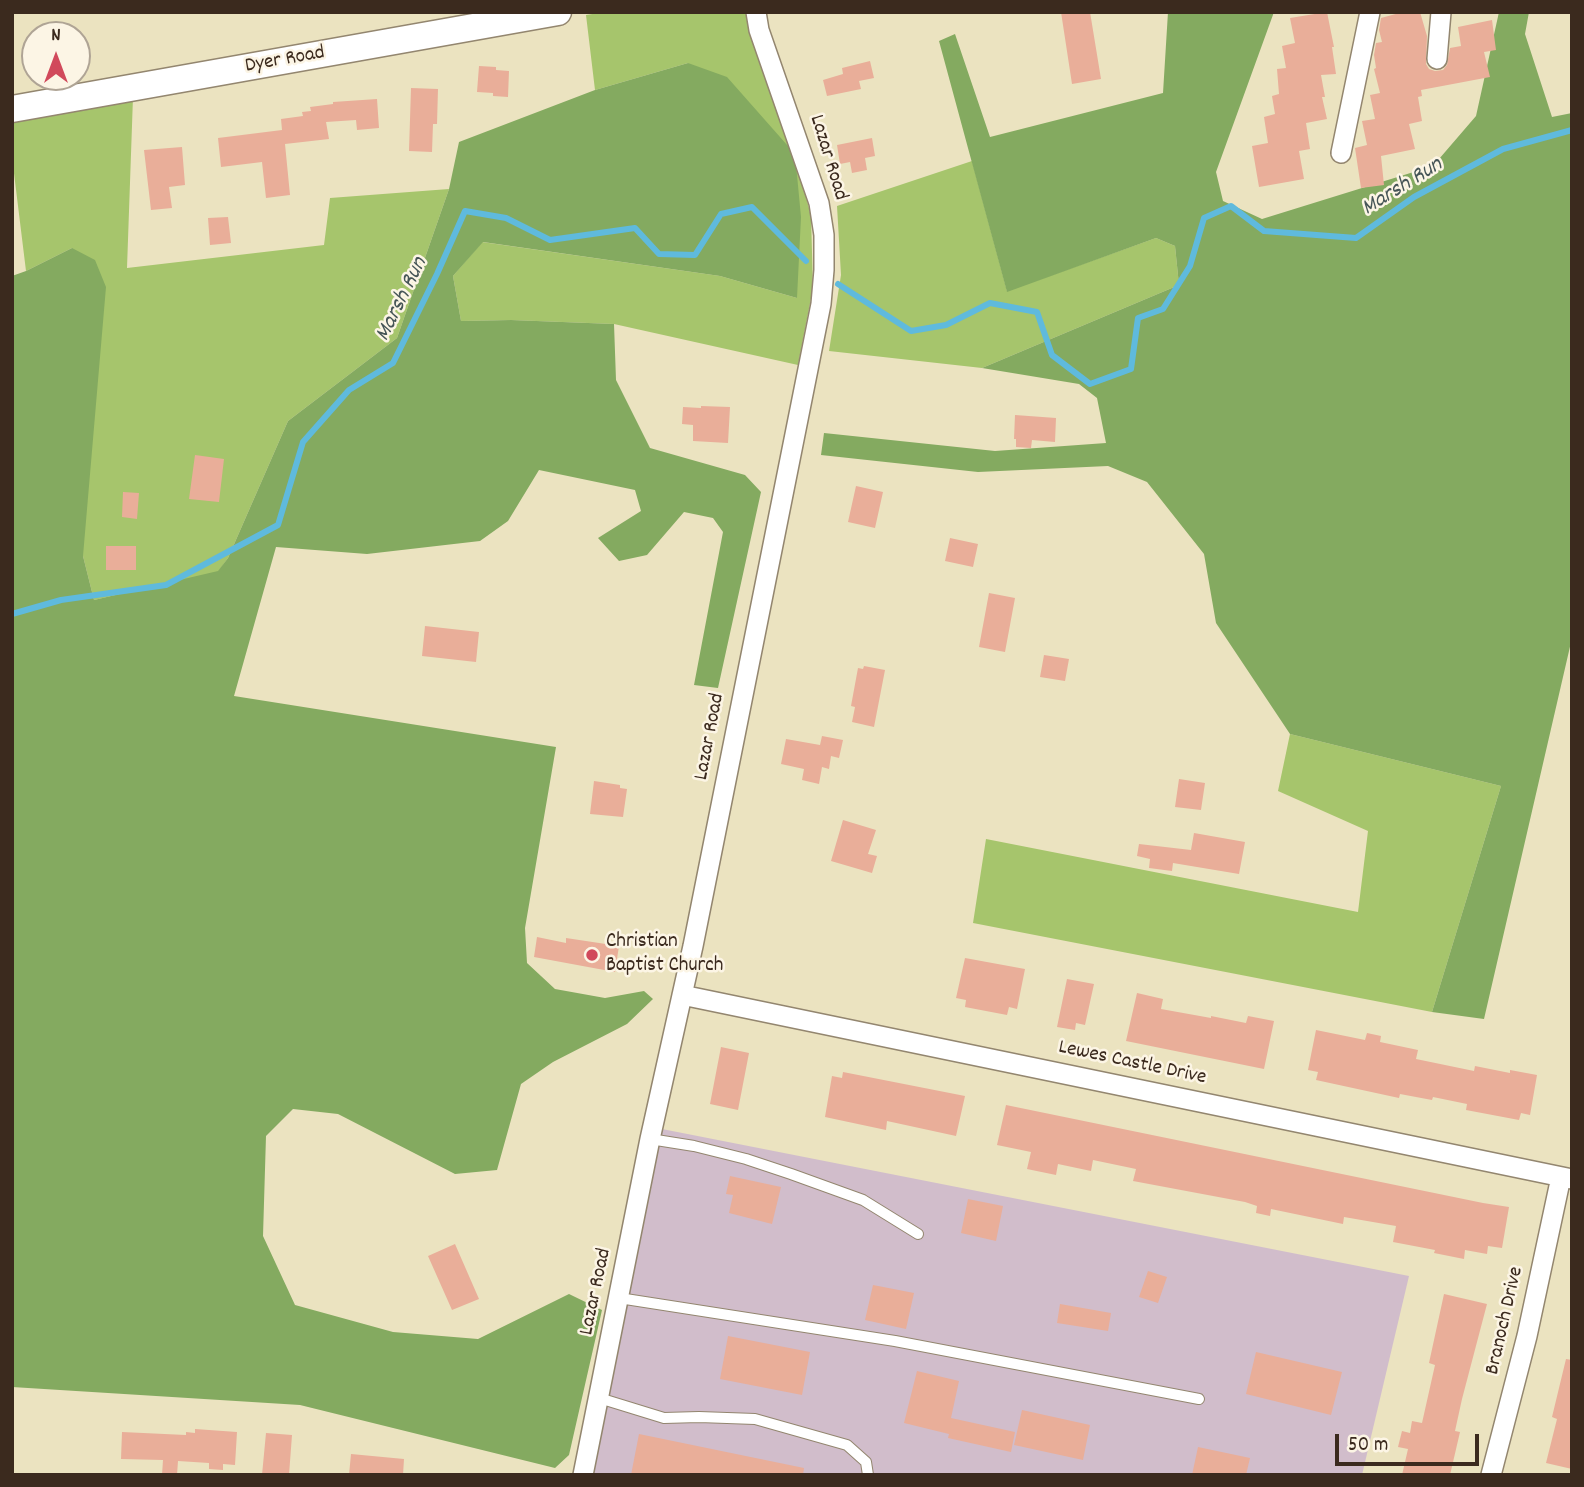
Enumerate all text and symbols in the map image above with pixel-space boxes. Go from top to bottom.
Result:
north arrow [21,21,91,91]
text: N [51,23,61,50]
street label: Dyer Road [243,42,327,80]
street label: Lazar Road [802,112,852,204]
water label: Marsh Run [1358,152,1448,224]
water label: Marsh Run [371,253,435,347]
street label: Lazar Road [690,691,732,783]
place label: Christian Baptist Church [606,930,723,980]
marker: Christian Baptist Church [584,947,600,963]
street label: Lewes Castle Drive [1056,1036,1208,1092]
street label: Lazar Road [576,1246,618,1338]
street label: Branoch Drive [1481,1265,1531,1377]
scale bar [1339,1420,1482,1464]
text: 50 m [1348,1431,1388,1461]

